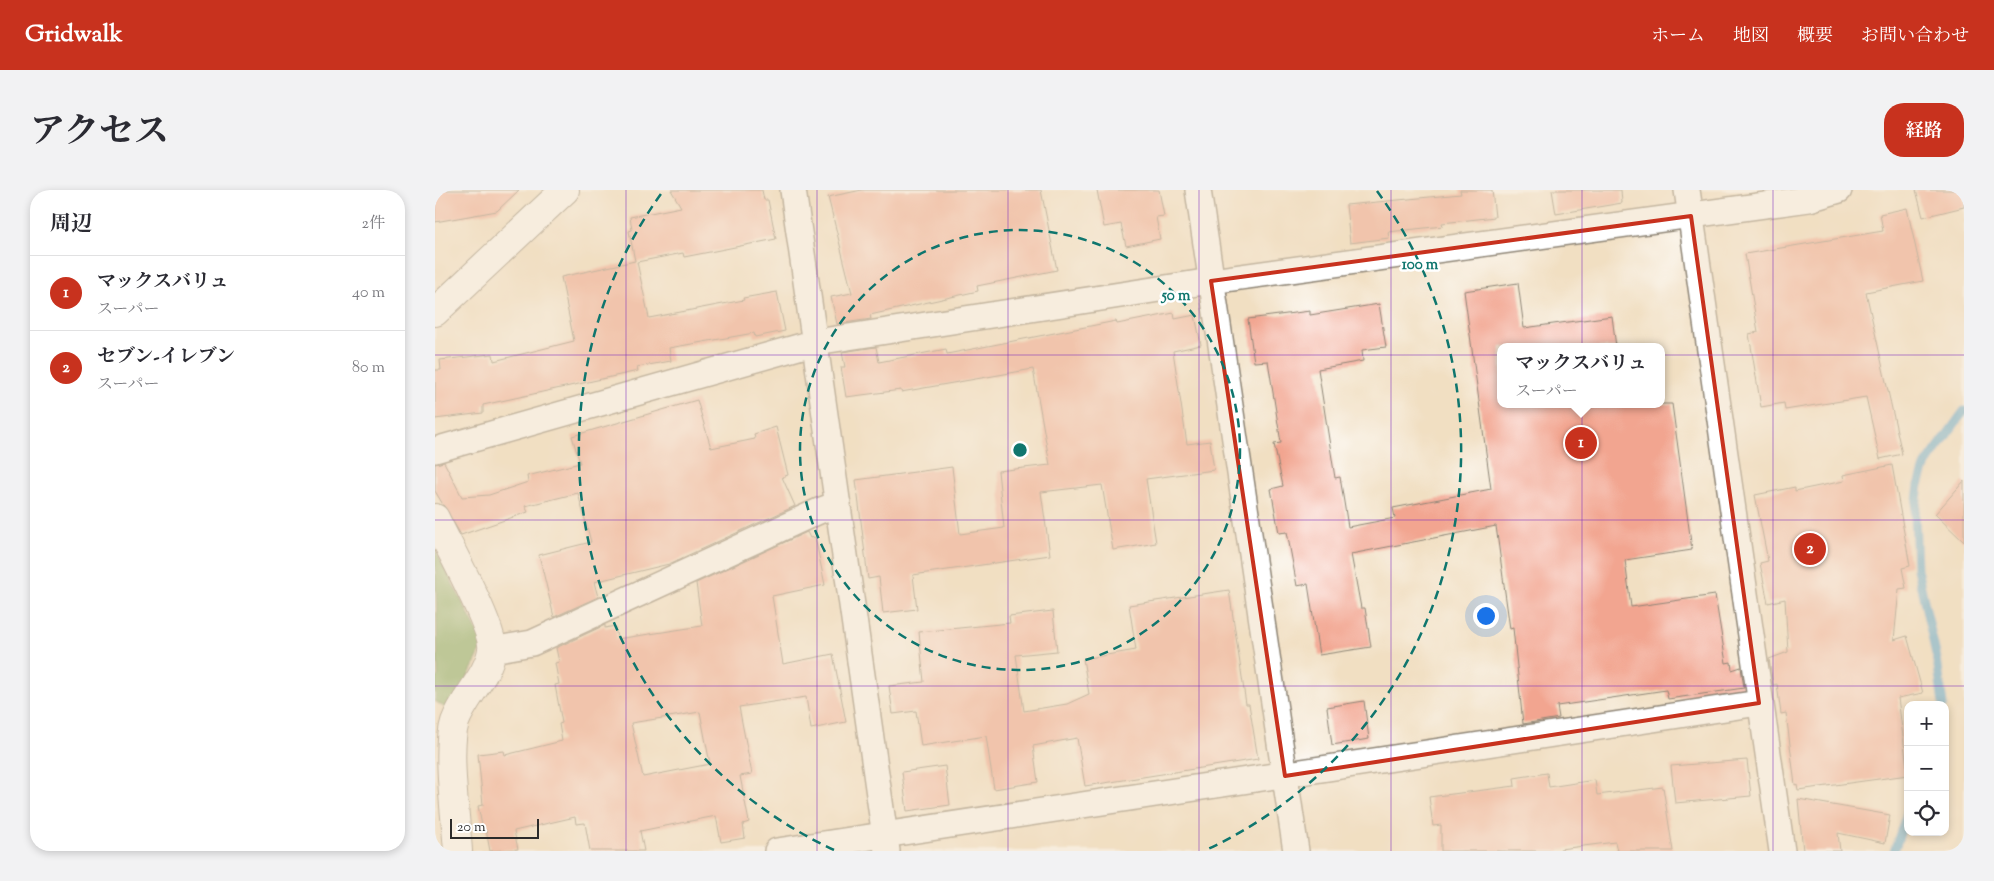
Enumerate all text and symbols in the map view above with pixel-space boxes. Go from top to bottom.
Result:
text: Gridwalk [25,18,123,52]
text: ホーム [1651,24,1705,50]
text: 地図 [1733,24,1769,50]
text: 概要 [1797,24,1833,50]
text: お問い合わせ [1861,24,1969,50]
button: 経路 [1884,103,1964,157]
text: アクセス [30,108,169,159]
text: 周辺 [50,210,92,240]
text: 2件 [362,213,385,236]
text: 100 m [1402,255,1439,276]
text: マックスバリュ [97,269,228,296]
text: 1 [63,282,69,305]
text: 40 m [352,282,385,305]
text: 50 m [1161,286,1191,307]
text: スーパー [97,299,159,322]
popup [1497,343,1665,408]
text: セブン-イレブン [97,344,235,371]
text: マックスバリュ [1515,351,1647,378]
text: 2 [62,357,70,380]
text: 80 m [352,357,385,380]
text: スーパー [97,374,159,397]
text: スーパー [1515,381,1578,404]
pin: 1 [1565,424,1597,462]
centre of rings [1011,441,1029,459]
pin: 2 [1794,530,1826,568]
your location [1473,603,1499,629]
map controls [1904,701,1949,836]
button: + [1904,701,1949,746]
button: − [1904,746,1949,791]
button: locate [1904,791,1949,836]
scale bar [450,816,539,839]
text: 20 m [457,818,486,838]

